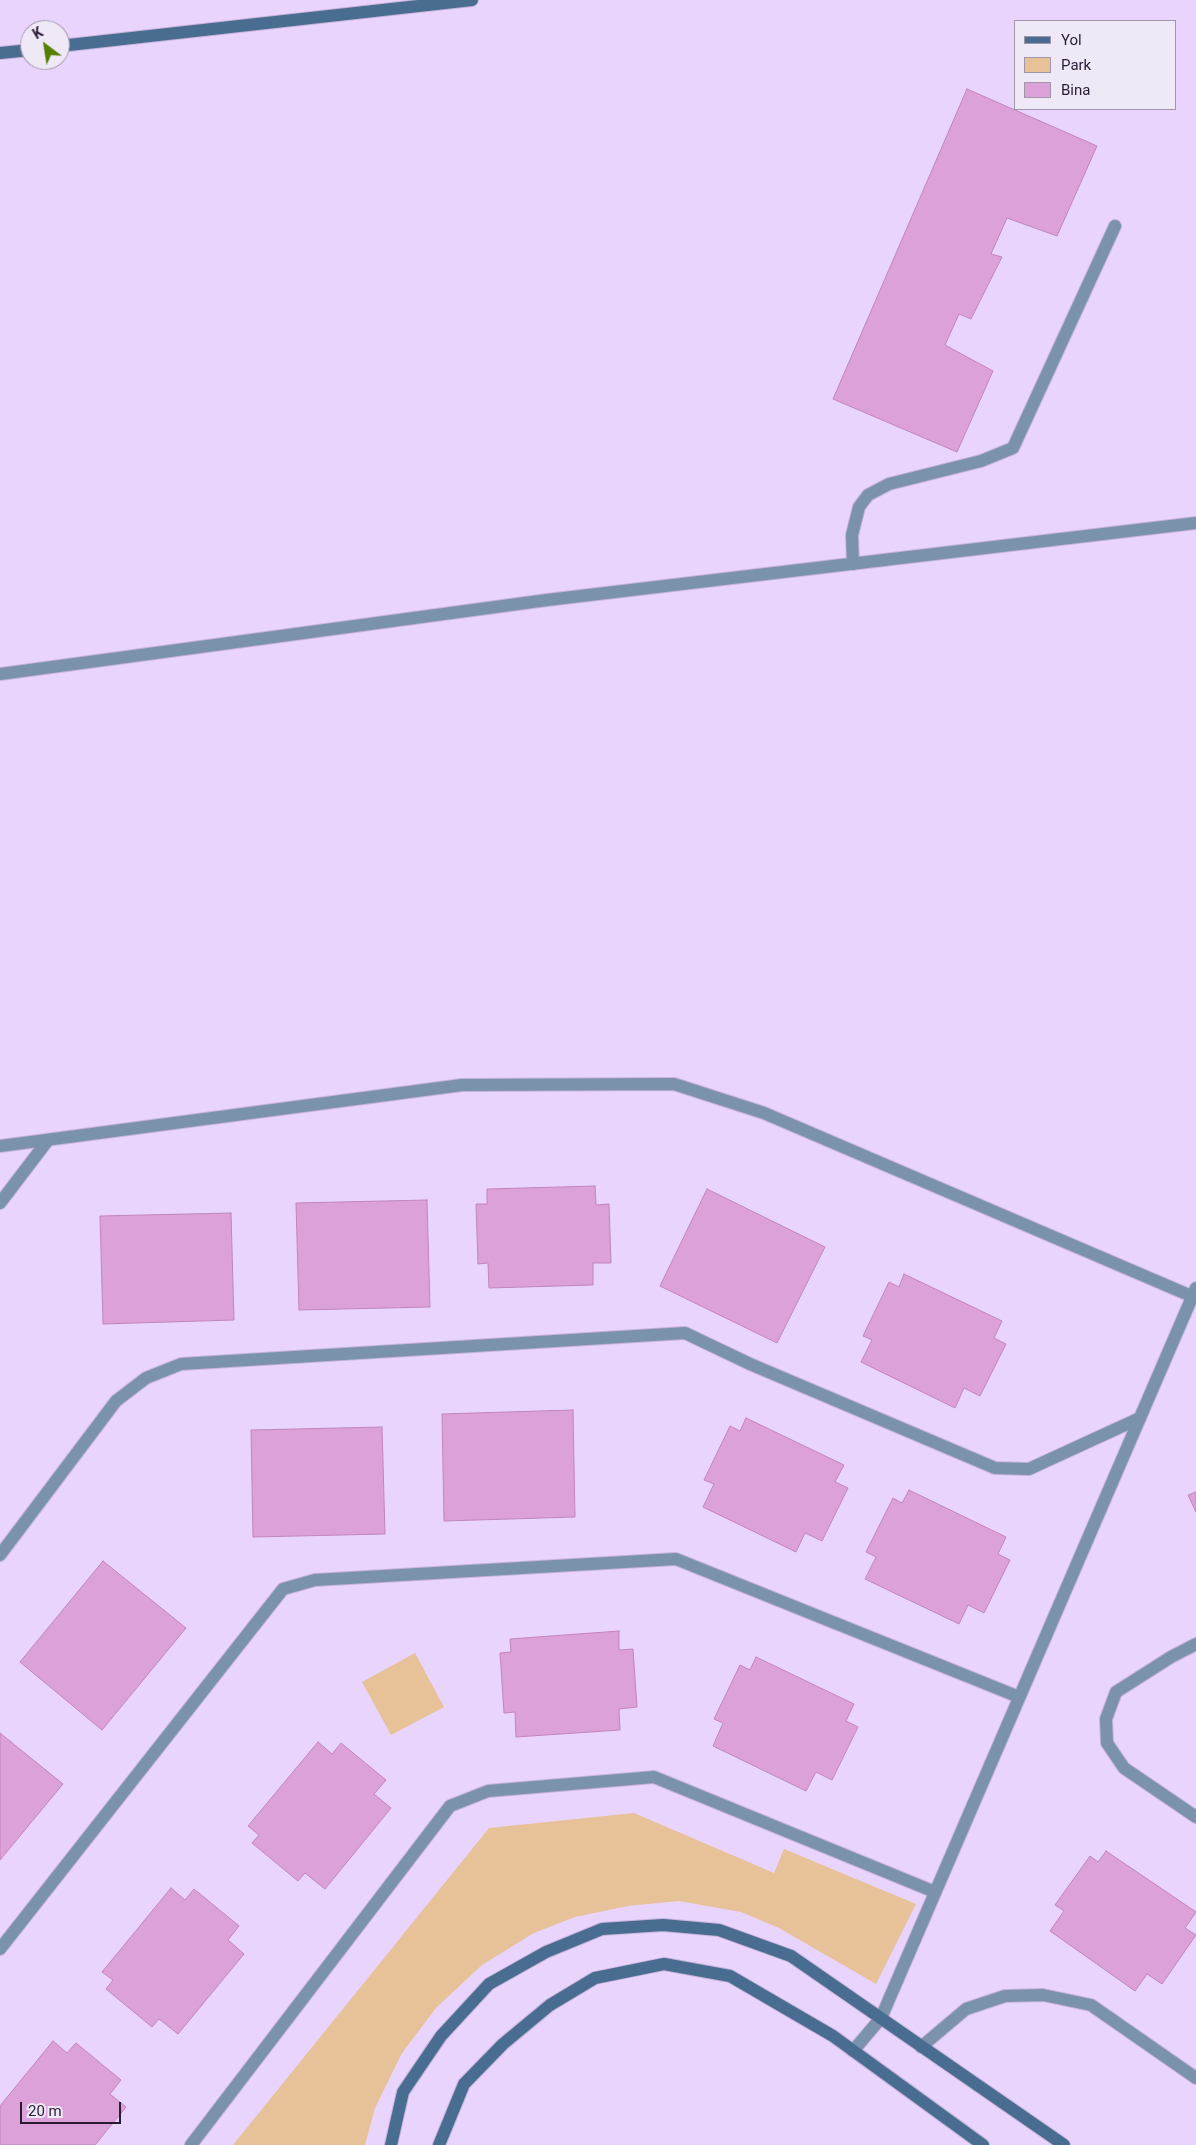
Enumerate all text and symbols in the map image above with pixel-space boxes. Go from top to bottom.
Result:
north arrow [20,20,70,70]
legend [1014,20,1176,110]
text: K [30,24,46,42]
text: Yol [1061,31,1082,49]
text: Park [1061,56,1091,74]
text: Bina [1061,81,1090,99]
scale bar [22,2092,124,2124]
text: 20 m [28,2102,62,2120]

